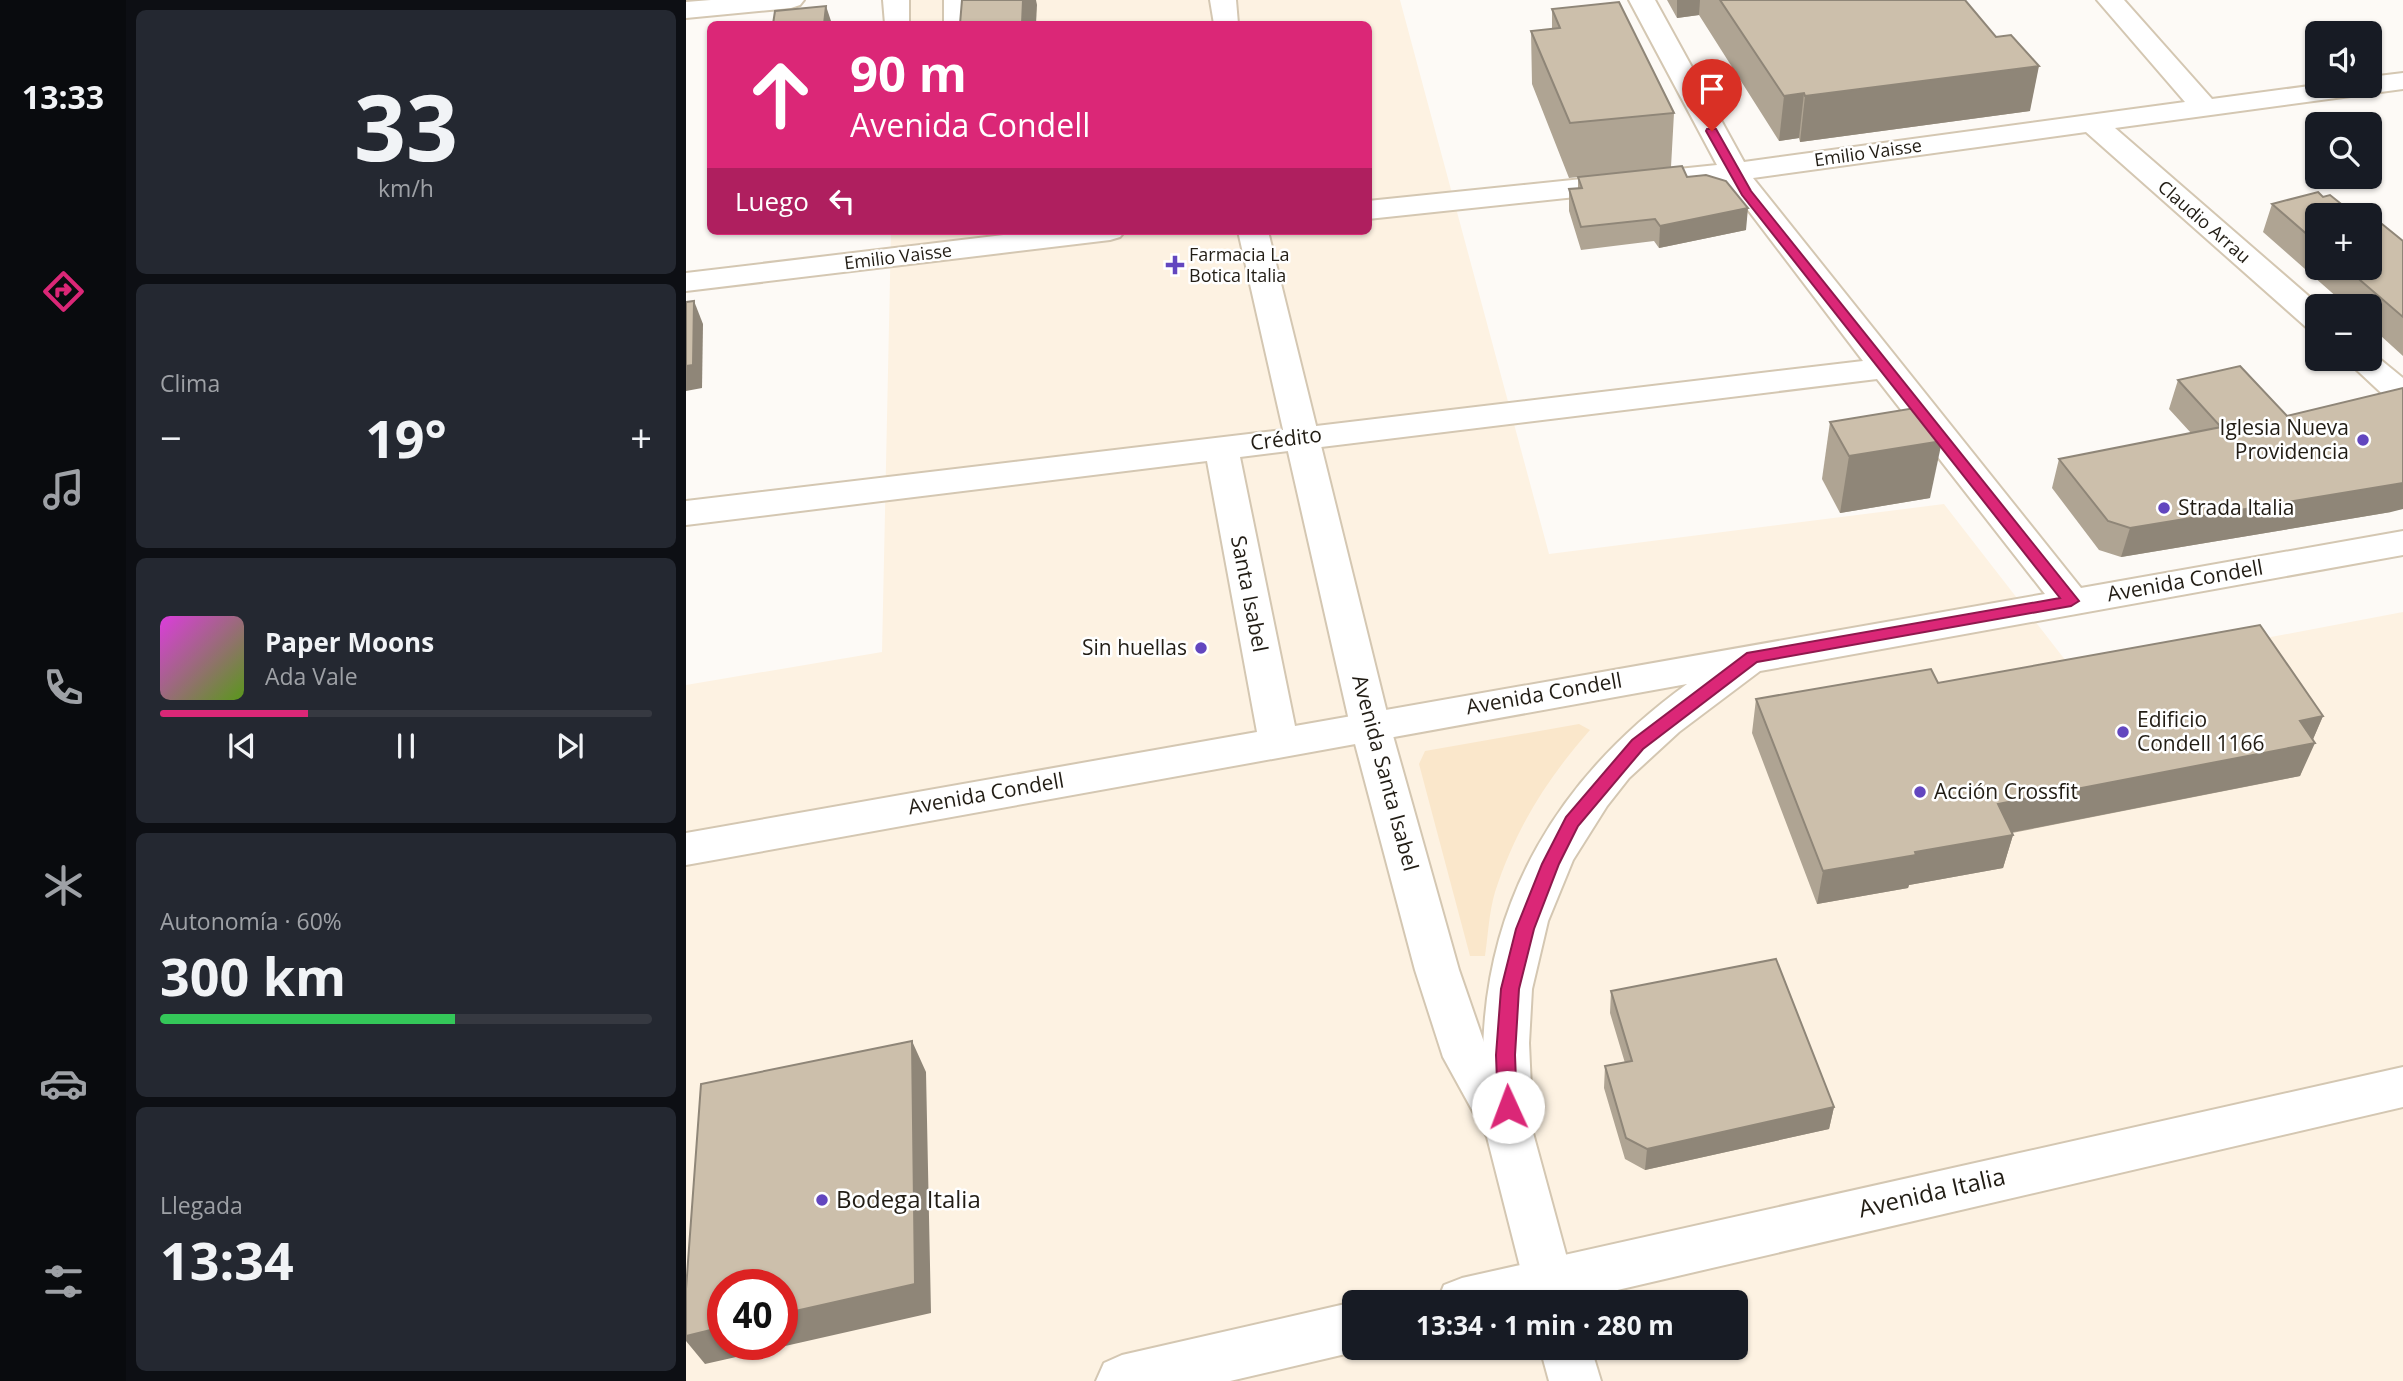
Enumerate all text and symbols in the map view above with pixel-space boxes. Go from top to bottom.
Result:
map controls [2305,21,2382,371]
button: sound [2305,21,2382,98]
text: 90 m [850,40,967,106]
icon: ahead [735,49,826,140]
pin [1682,59,1742,131]
text: 33 [354,64,458,188]
icon: arrive [1693,70,1731,108]
text: 13:33 [22,75,104,118]
text: Avenida Condell [850,103,1090,146]
button: search [2305,112,2382,189]
street label: Emilio Vaisse [1813,133,1923,171]
text: km/h [378,172,434,204]
street label: Claudio Arrau [2153,174,2256,268]
icon: left [823,182,861,220]
text: Luego [735,183,809,219]
button: + [2305,203,2382,280]
street label: Emilio Vaisse [843,237,953,275]
place label: Farmacia La Botica Italia [1189,242,1290,287]
marker: Farmacia La Botica Italia [1167,257,1183,273]
icon: directions [39,267,88,316]
button: − [2305,294,2382,371]
text: Clima [160,367,220,399]
text: 19° [365,402,447,473]
text: − [160,411,182,463]
text: + [630,411,652,463]
place label: Iglesia Nueva Providencia [2220,413,2349,465]
street label: Crédito [1249,420,1323,456]
marker: Iglesia Nueva Providencia [2355,432,2371,448]
icon: music [39,465,88,514]
place label: Strada Italia [2178,493,2295,521]
marker: Strada Italia [2156,500,2172,516]
street label: Santa Isabel [1225,533,1275,654]
street label: Avenida Condell [2105,553,2265,607]
text: Paper Moons [265,624,434,660]
place label: Sin huellas [1082,633,1187,661]
marker: Sin huellas [1193,640,1209,656]
text: Ada Vale [265,660,358,692]
icon: phone [39,663,88,712]
street label: Avenida Condell [1464,666,1624,720]
street label: Avenida Santa Isabel [1346,672,1426,874]
place label: Edificio Condell 1166 [2137,705,2264,757]
marker: Edificio Condell 1166 [2115,724,2131,740]
icon: previous [223,727,261,765]
icon: pause [387,727,425,765]
icon: next [551,727,589,765]
street label: Avenida Condell [906,766,1066,820]
place label: Acción Crossfit [1934,777,2078,805]
marker: Acción Crossfit [1912,784,1928,800]
icon: climate [39,861,88,910]
text: Autonomía · 60% [160,905,342,937]
text: 300 km [160,940,346,1011]
icon: car [39,1059,88,1108]
position arrow [1471,1070,1545,1144]
street label: Avenida Italia [1855,1159,2008,1224]
place label: Bodega Italia [836,1182,981,1215]
text: Llegada [160,1189,243,1221]
marker: Bodega Italia [814,1192,830,1208]
text: 13:34 [160,1224,294,1295]
icon: filters [39,1257,88,1306]
speed limit sign: 40 [707,1269,798,1360]
text: 13:34 · 1 min · 280 m [1416,1307,1674,1343]

